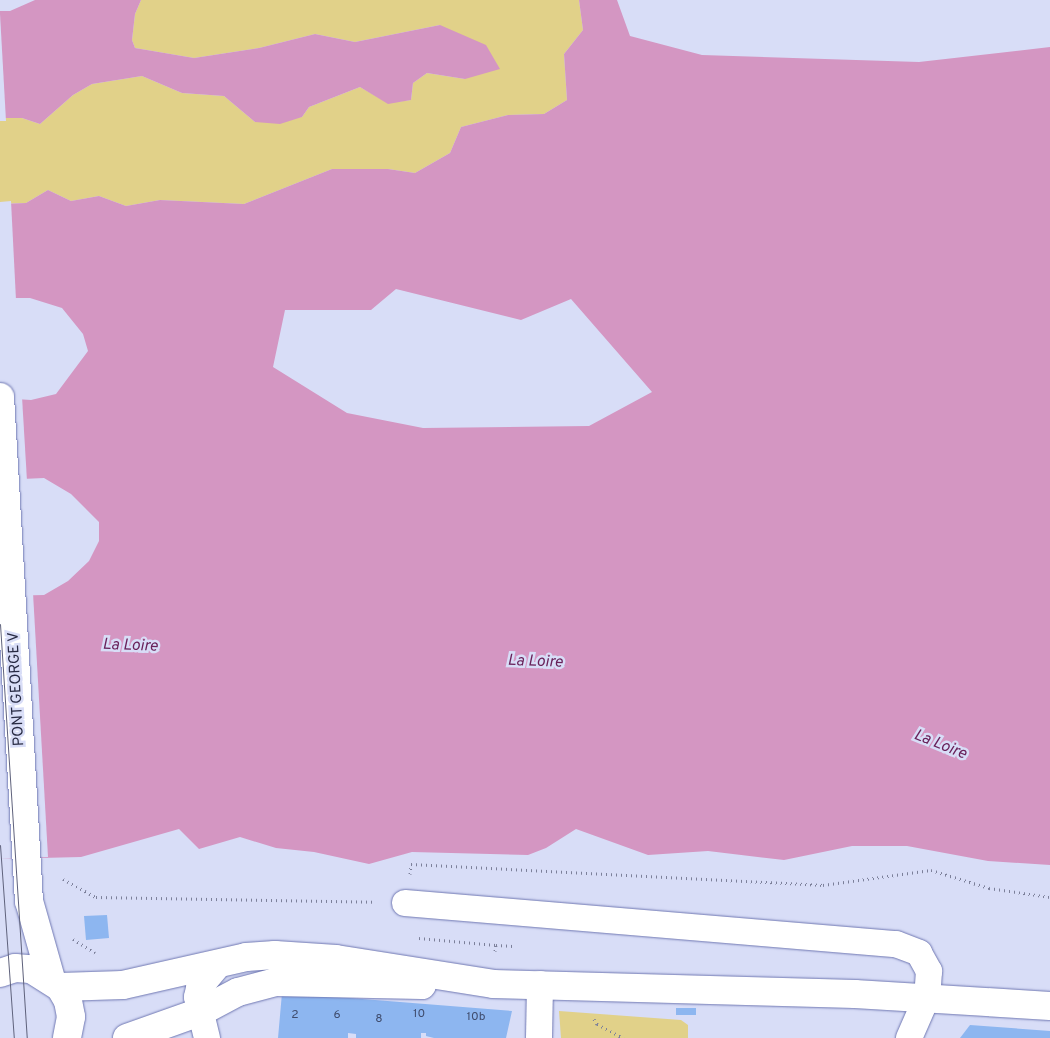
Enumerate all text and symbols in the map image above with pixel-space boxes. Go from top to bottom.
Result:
street label: PONT GEORGE V [5,631,29,747]
water label: La Loire [102,635,158,657]
water label: La Loire [507,651,563,673]
water label: La Loire [911,726,969,764]
house number: 10 [413,1008,425,1022]
house number: 2 [291,1009,299,1023]
house number: 6 [333,1009,341,1023]
house number: 10b [467,1011,485,1025]
house number: 8 [375,1013,383,1027]

